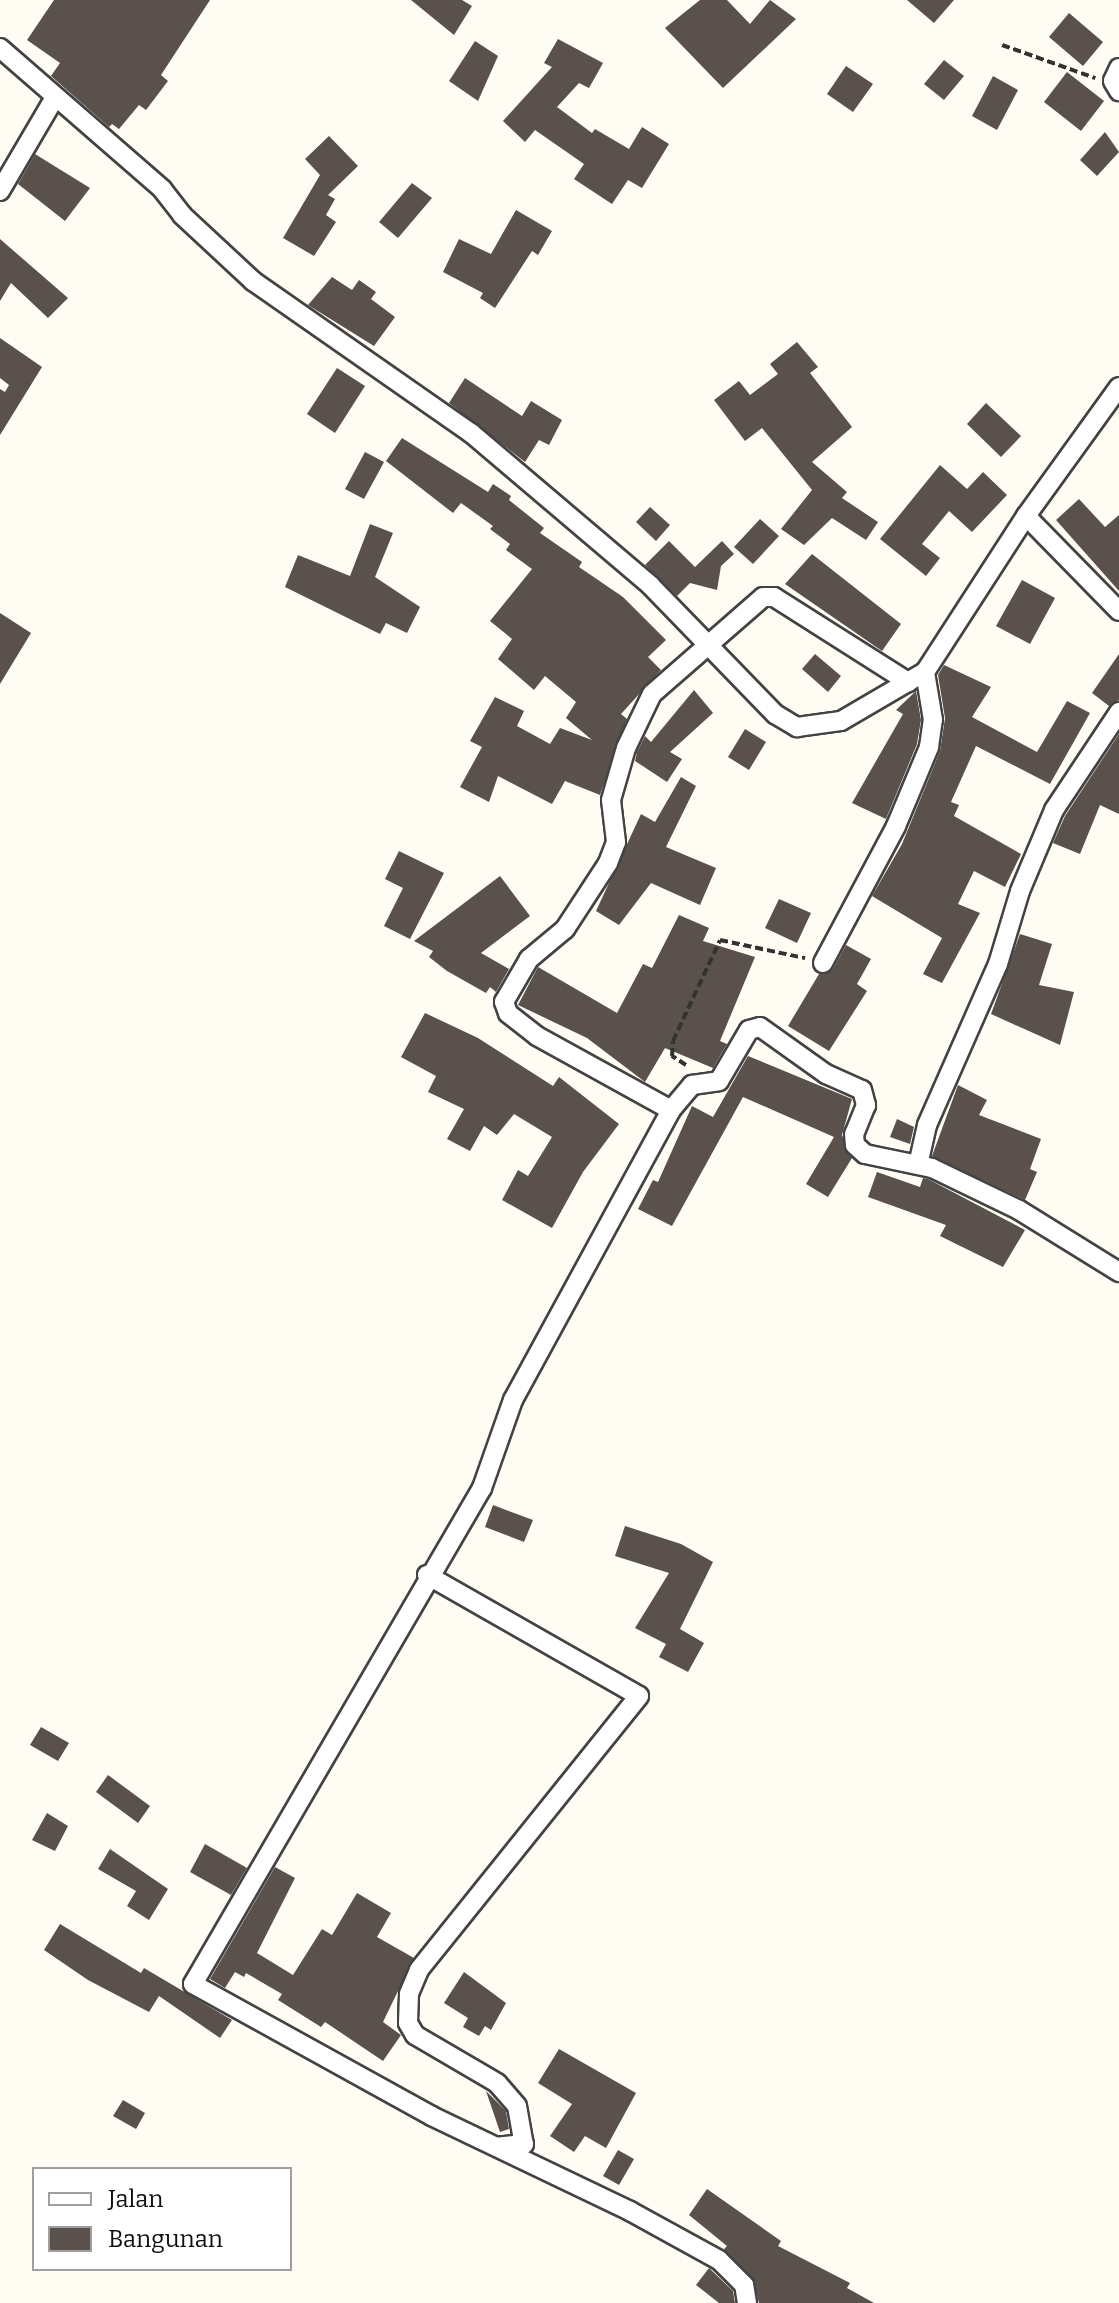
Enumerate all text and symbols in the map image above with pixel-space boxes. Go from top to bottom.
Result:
legend [32,2167,292,2271]
text: Jalan [108,2185,163,2213]
text: Bangunan [108,2225,223,2253]

